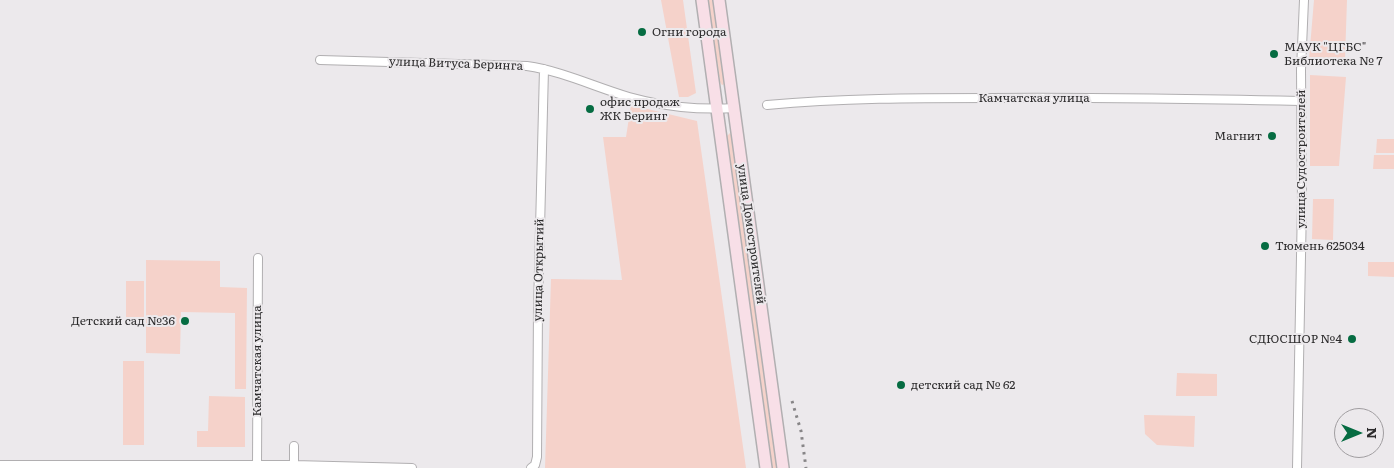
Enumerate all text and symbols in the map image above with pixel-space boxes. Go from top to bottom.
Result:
place label: Огни города [652,25,727,39]
marker: Огни города [636,26,648,38]
place label: МАУК "ЦГБС" Библиотека № 7 [1284,40,1383,68]
marker: МАУК "ЦГБС" Библиотека № 7 [1268,48,1280,60]
street label: улица Витуса Беринга [389,54,523,74]
street label: улица Судостроителей [1294,90,1308,228]
street label: Камчатская улица [978,91,1090,105]
place label: офис продаж ЖК Беринг [600,95,680,123]
marker: офис продаж ЖК Беринг [584,103,596,115]
place label: Магнит [1214,129,1262,143]
marker: Магнит [1266,130,1278,142]
street label: улица Домостроителей [734,163,768,305]
street label: улица Открытий [531,218,547,322]
place label: Тюмень 625034 [1275,239,1365,253]
marker: Тюмень 625034 [1259,240,1271,252]
street label: Камчатская улица [250,305,264,417]
place label: Детский сад №36 [71,314,175,328]
marker: Детский сад №36 [179,315,191,327]
place label: СДЮСШОР №4 [1249,332,1342,346]
marker: СДЮСШОР №4 [1346,333,1358,345]
place label: детский сад № 62 [911,378,1015,392]
marker: детский сад № 62 [895,379,907,391]
north arrow [1334,408,1384,458]
text: N [1363,427,1383,439]

